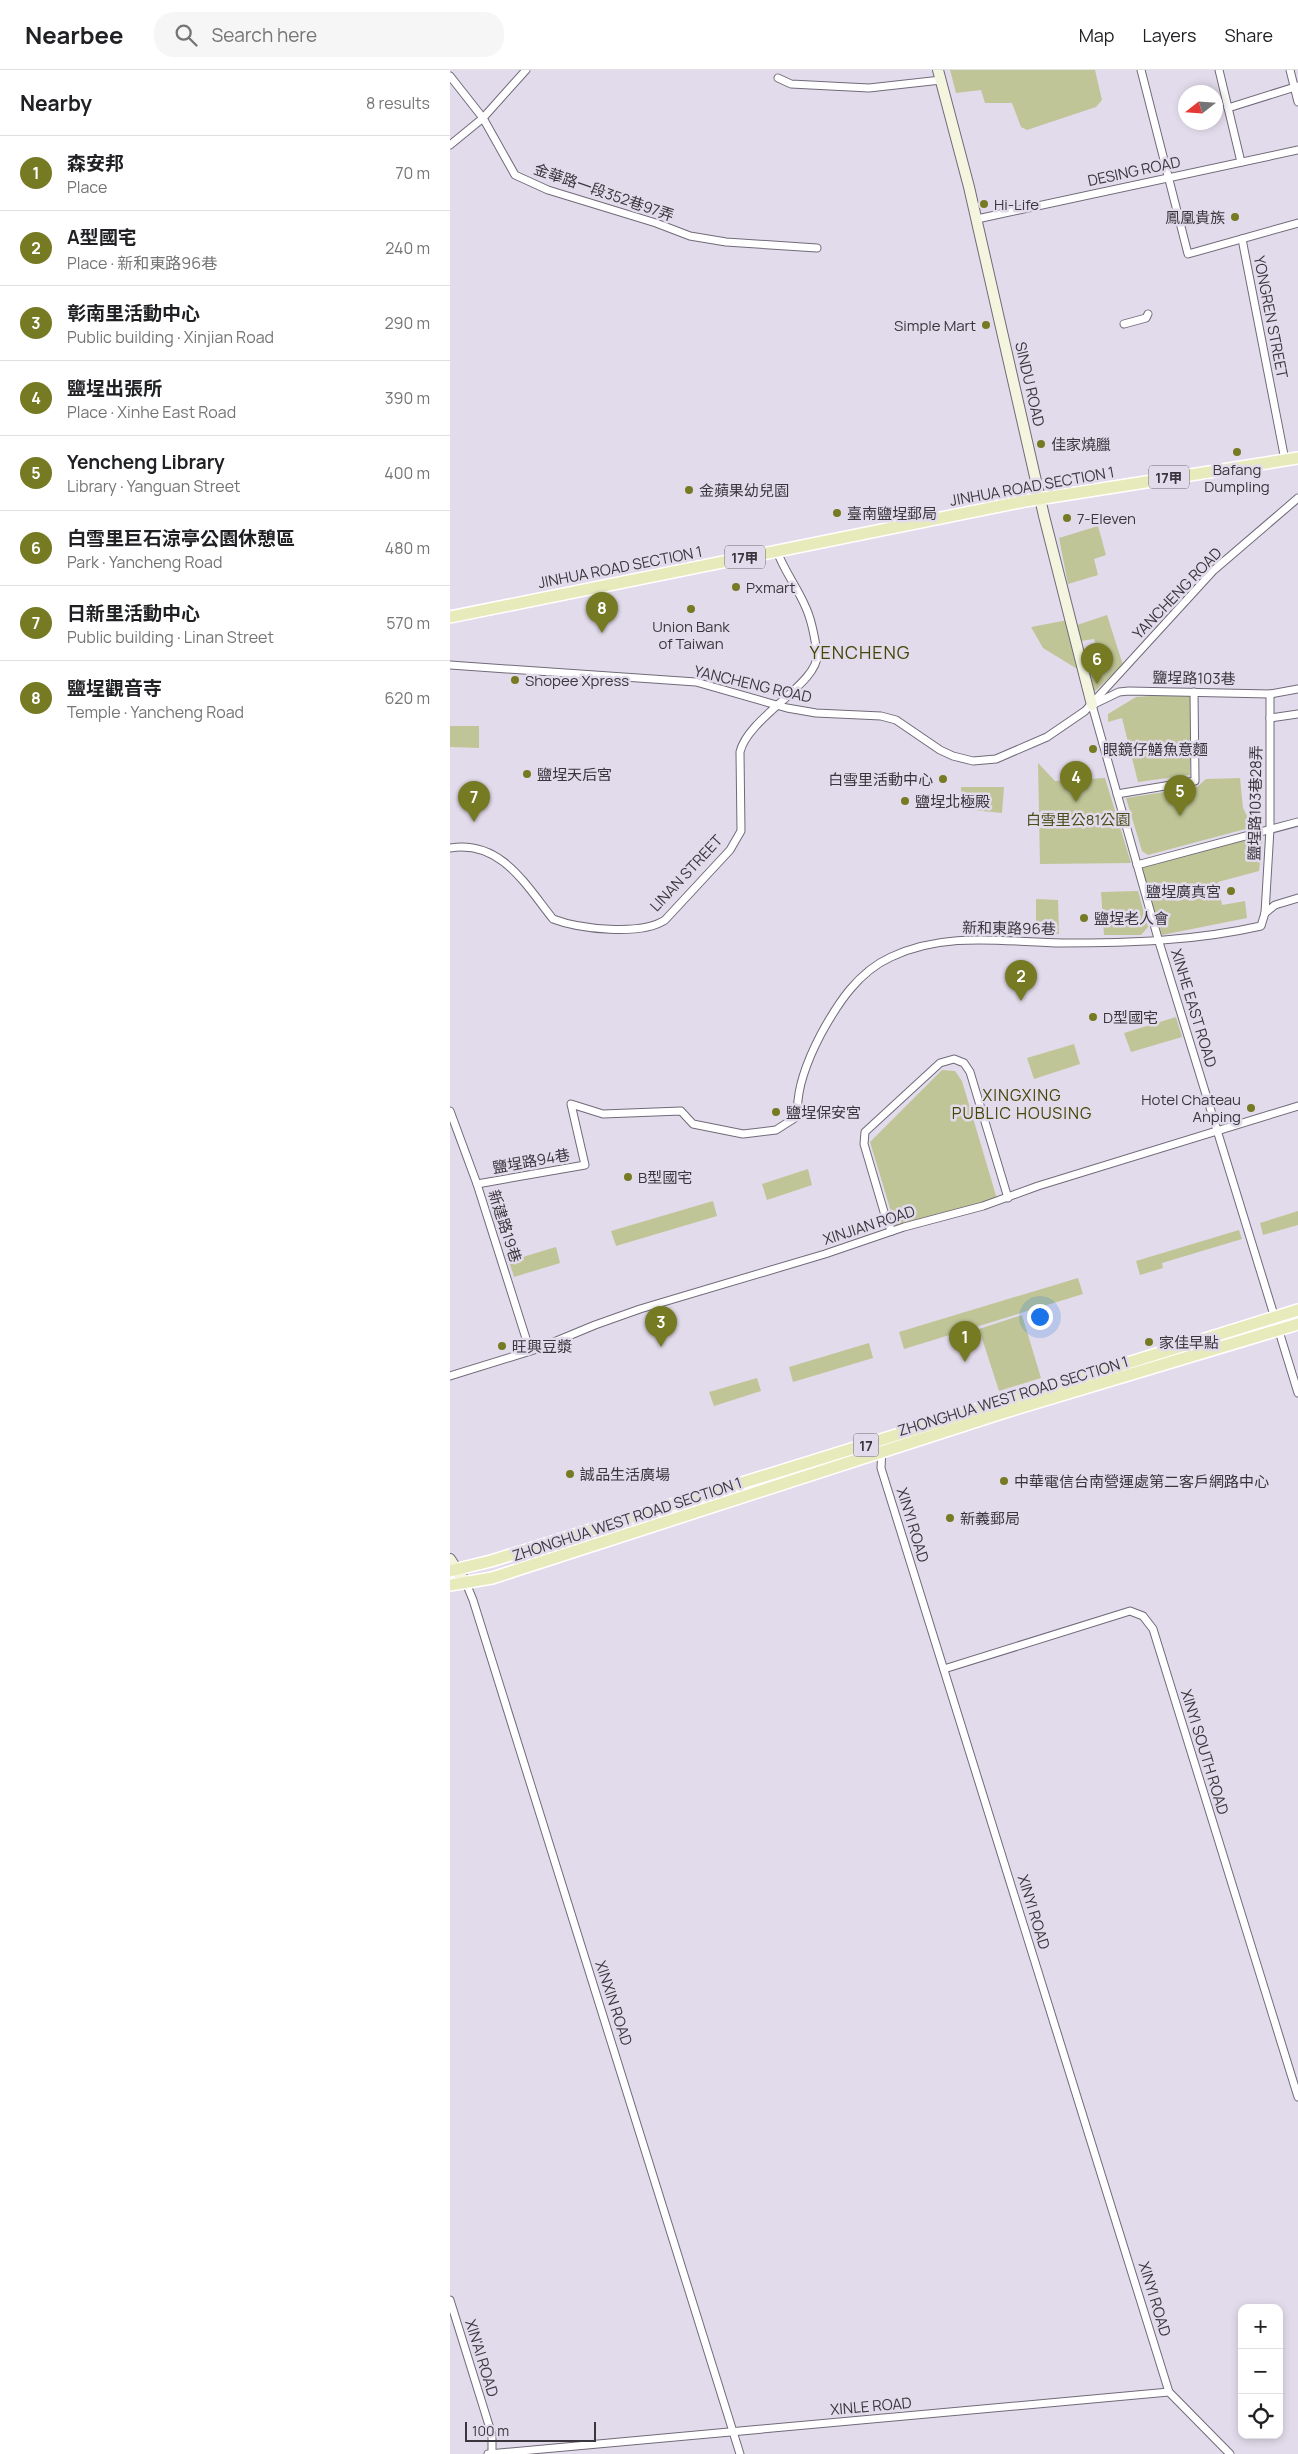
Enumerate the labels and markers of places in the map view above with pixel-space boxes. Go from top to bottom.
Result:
place label: Hi-Life [994,194,1039,215]
marker: Hi-Life [978,198,990,210]
place label: 鳳凰貴族 [1165,207,1225,228]
marker: 鳳凰貴族 [1229,211,1241,223]
place label: Simple Mart [894,315,976,336]
marker: Simple Mart [980,319,992,331]
place label: 佳家燒臘 [1051,434,1111,455]
marker: 佳家燒臘 [1035,438,1047,450]
marker: Bafang Dumpling [1231,446,1243,458]
place label: Bafang Dumpling [1204,459,1270,497]
place label: 金蘋果幼兒園 [699,480,789,501]
marker: 金蘋果幼兒園 [683,484,695,496]
place label: 臺南鹽埕郵局 [847,503,937,524]
marker: 臺南鹽埕郵局 [831,507,843,519]
place label: 7-Eleven [1077,508,1136,529]
marker: 7-Eleven [1061,512,1073,524]
place label: Pxmart [746,577,795,598]
marker: Pxmart [730,581,742,593]
pin: 8 [586,592,618,633]
marker: Union Bank of Taiwan [685,603,697,615]
place label: Union Bank of Taiwan [652,616,730,654]
pin: 6 [1081,643,1113,684]
place label: Shopee Xpress [525,670,629,691]
marker: Shopee Xpress [509,674,521,686]
place label: 眼鏡仔鱔魚意麵 [1103,739,1208,760]
marker: 眼鏡仔鱔魚意麵 [1087,743,1099,755]
pin: 4 [1060,761,1092,802]
place label: 鹽埕天后宮 [537,764,612,785]
marker: 鹽埕天后宮 [521,768,533,780]
place label: 白雪里活動中心 [828,769,933,790]
marker: 白雪里活動中心 [937,773,949,785]
pin: 5 [1164,775,1196,816]
pin: 7 [458,781,490,822]
place label: 鹽埕北極殿 [915,791,990,812]
marker: 鹽埕北極殿 [899,795,911,807]
place label: 鹽埕廣真宮 [1146,881,1221,902]
marker: 鹽埕廣真宮 [1225,885,1237,897]
place label: 鹽埕老人會 [1094,908,1169,929]
marker: 鹽埕老人會 [1078,912,1090,924]
pin: 2 [1005,960,1037,1001]
place label: D型國宅 [1103,1007,1158,1028]
marker: D型國宅 [1087,1011,1099,1023]
place label: Hotel Chateau Anping [1141,1089,1241,1127]
place label: 鹽埕保安宮 [786,1102,861,1123]
marker: Hotel Chateau Anping [1245,1102,1257,1114]
marker: 鹽埕保安宮 [770,1106,782,1118]
place label: B型國宅 [638,1167,692,1188]
marker: B型國宅 [622,1171,634,1183]
pin: 3 [645,1306,677,1347]
pin: 1 [949,1321,981,1362]
place label: 家佳早點 [1159,1332,1219,1353]
place label: 旺興豆漿 [512,1336,572,1357]
marker: 家佳早點 [1143,1336,1155,1348]
marker: 旺興豆漿 [496,1340,508,1352]
place label: 誠品生活廣場 [580,1464,670,1485]
marker: 誠品生活廣場 [564,1468,576,1480]
place label: 中華電信台南營運處第二客戶網路中心 [1014,1471,1269,1492]
marker: 中華電信台南營運處第二客戶網路中心 [998,1475,1010,1487]
place label: 新義郵局 [960,1508,1020,1529]
marker: 新義郵局 [944,1512,956,1524]

